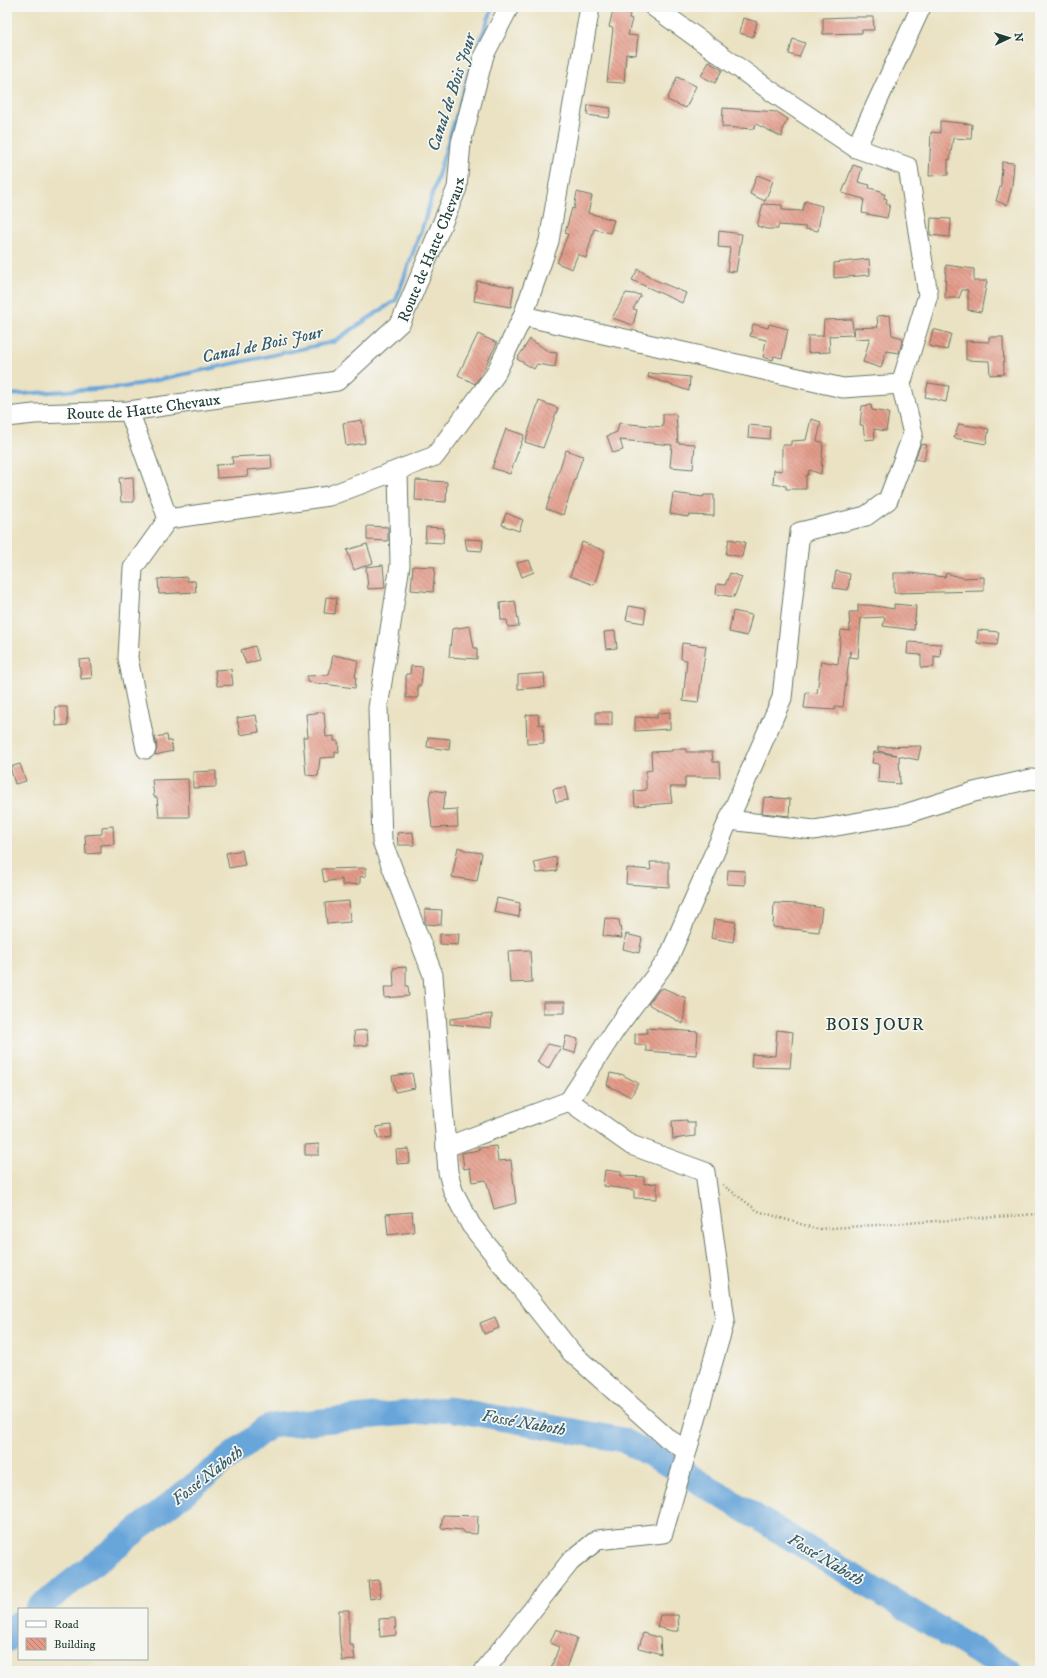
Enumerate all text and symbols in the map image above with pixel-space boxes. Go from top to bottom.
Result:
north arrow [989,18,1029,58]
water label: Canal de Bois Jour [423,29,482,154]
text: N [1011,32,1025,42]
street label: Route de Hatte Chevaux [393,176,469,325]
water label: Canal de Bois Jour [200,321,326,369]
street label: Route de Hatte Chevaux [66,389,222,424]
district label: BOIS JOUR [825,1014,925,1036]
water label: Fossé Naboth [480,1405,568,1441]
water label: Fossé Naboth [167,1441,248,1511]
water label: Fossé Naboth [784,1529,868,1591]
legend [18,1608,148,1660]
text: Road [54,1617,79,1632]
text: Building [54,1637,95,1652]

